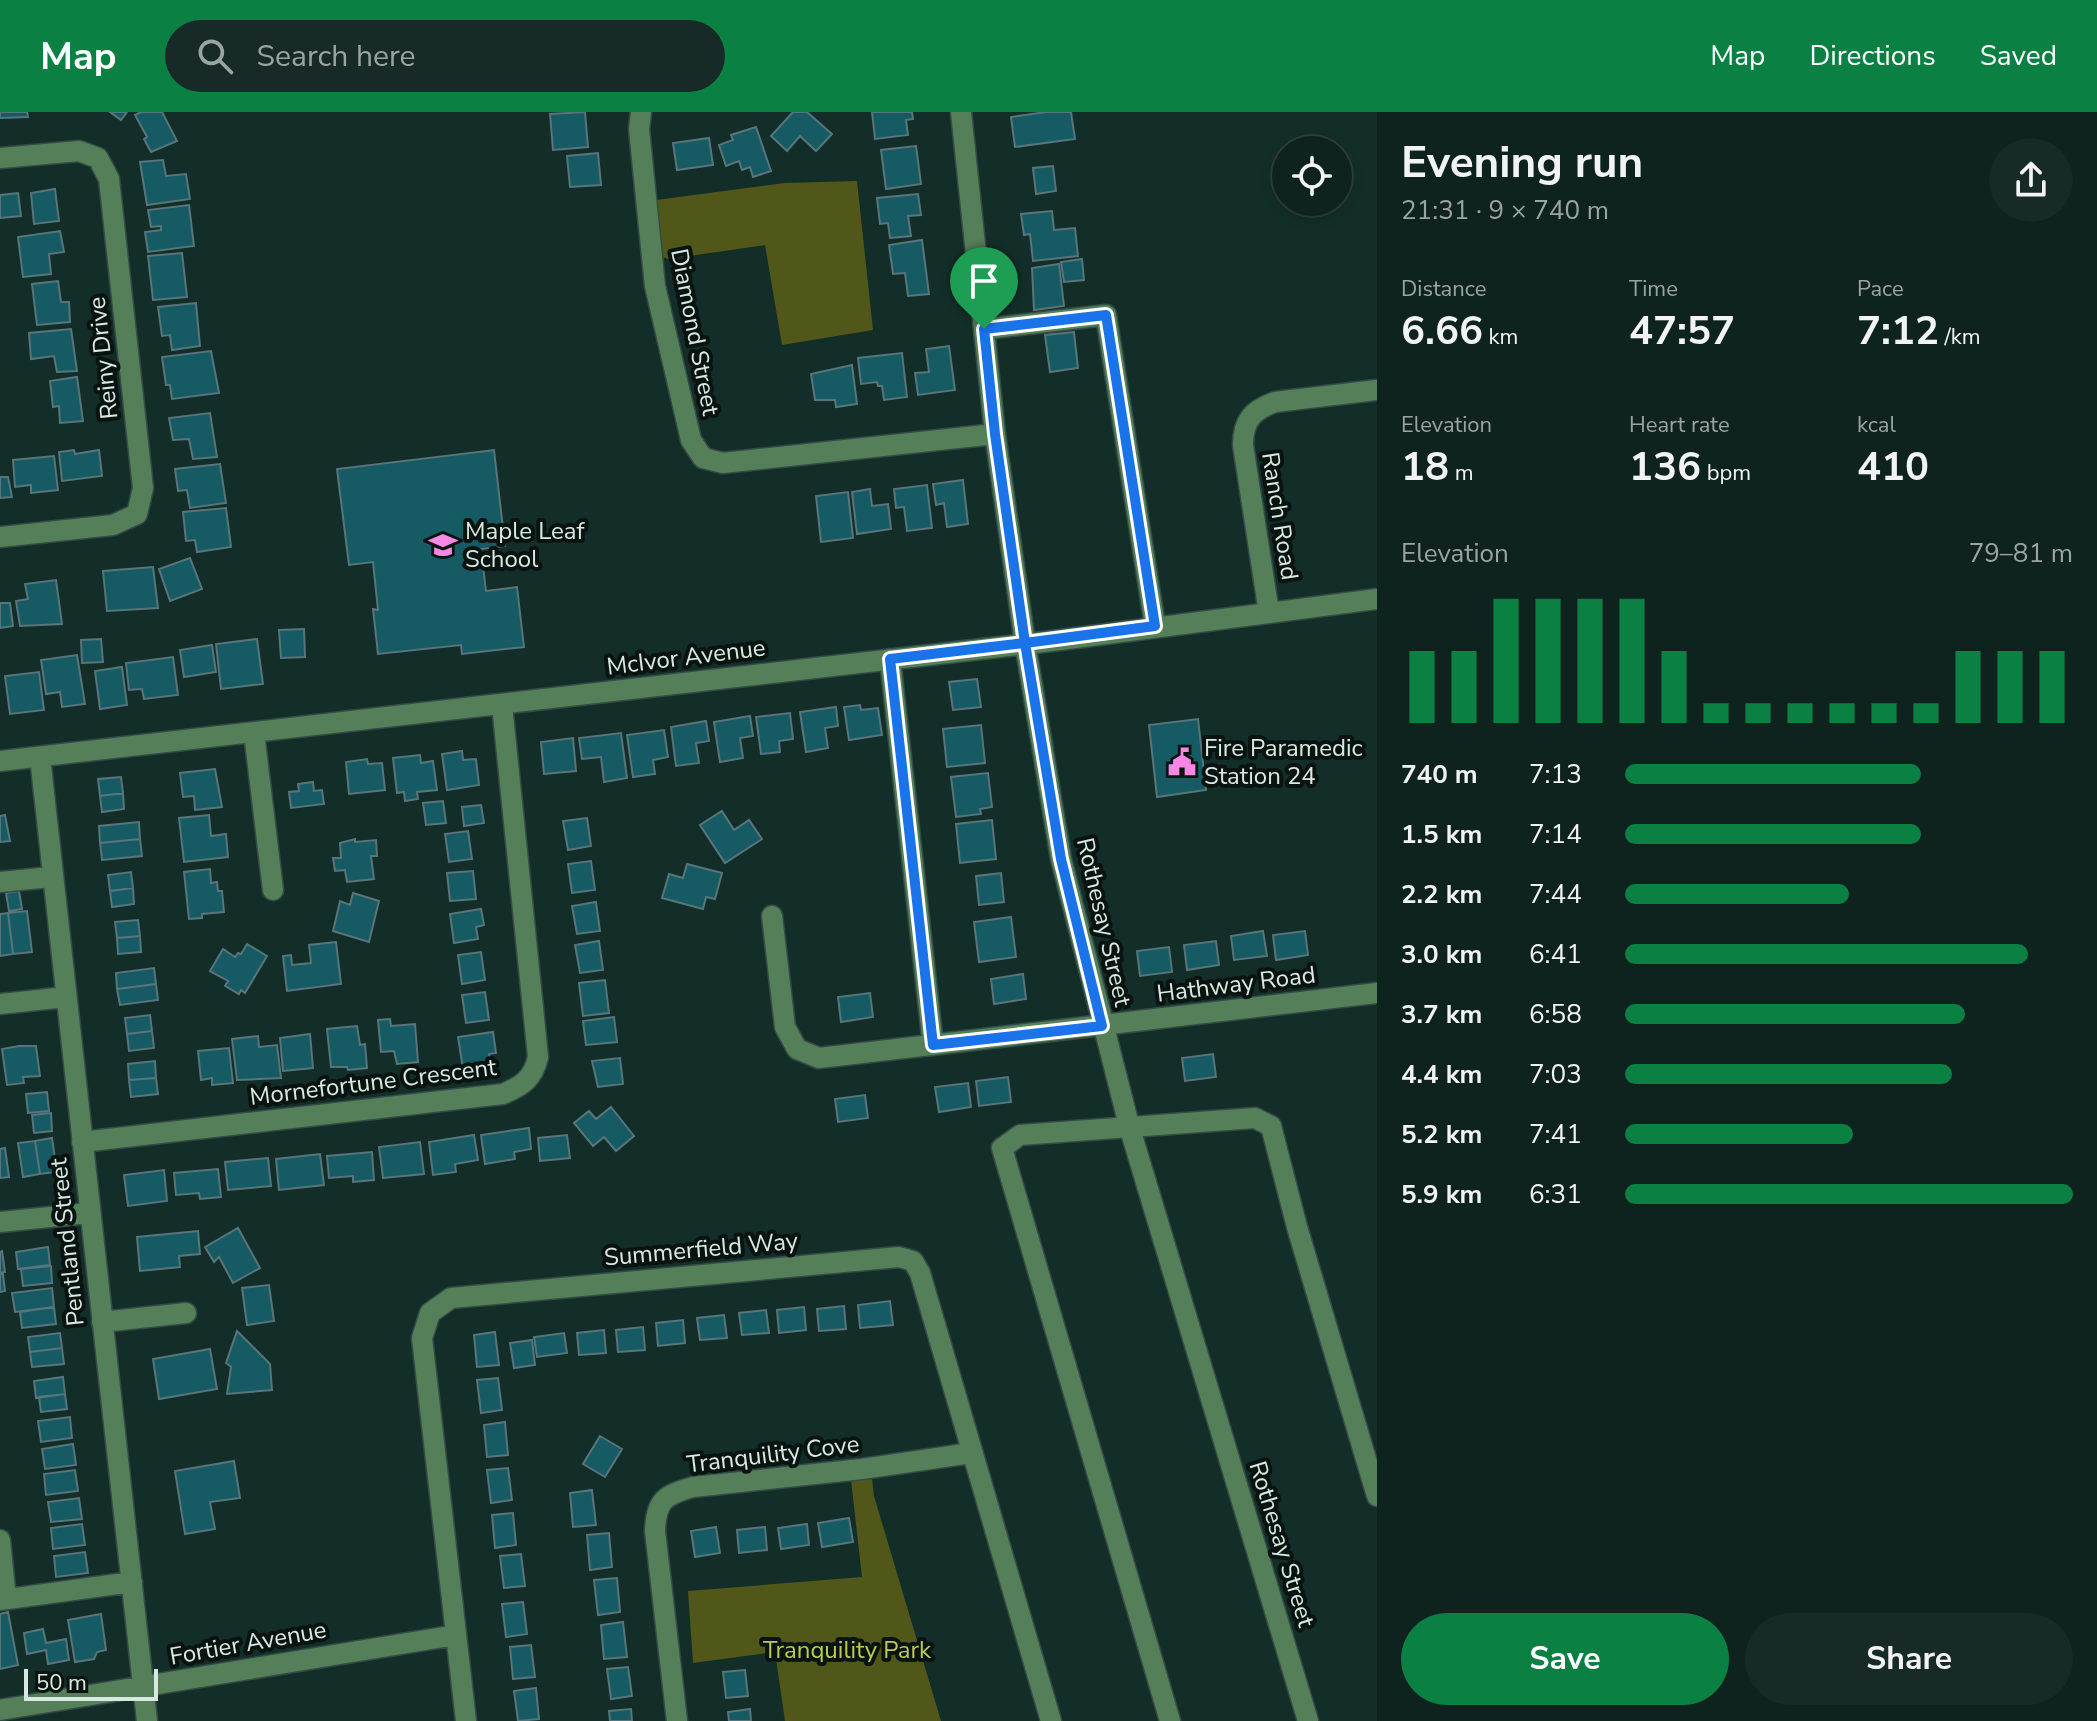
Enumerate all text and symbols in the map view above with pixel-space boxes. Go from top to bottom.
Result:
search box [165,20,725,92]
text: Map [40,31,117,82]
icon: search [193,34,237,78]
text: Search here [257,36,416,77]
text: Map [1710,37,1765,75]
text: Directions [1809,37,1936,75]
text: Saved [1980,37,2057,75]
text: Evening run [1401,133,1643,193]
map controls [1272,136,1352,216]
button: locate [1272,136,1352,216]
button: share [1989,138,2073,222]
text: 21:31 · 9 × 740 m [1401,193,1609,228]
street label: Diamond Street [663,246,727,419]
pin [950,247,1018,329]
icon: arrive [962,259,1006,303]
text: Distance [1401,274,1486,304]
text: Time [1629,274,1678,304]
text: Pace [1857,274,1904,304]
street label: Reiny Drive [81,295,125,421]
text: 6.66 [1401,304,1483,358]
text: 47:57 [1629,304,1735,358]
text: 7:12 [1857,304,1939,358]
text: km [1483,322,1518,352]
text: /km [1939,322,1981,352]
text: Elevation [1401,410,1492,440]
text: Heart rate [1629,410,1730,440]
text: kcal [1857,410,1896,440]
text: 18 [1401,440,1449,494]
text: 136 [1629,440,1701,494]
text: 410 [1857,440,1929,494]
street label: Ranch Road [1254,450,1306,582]
text: m [1449,458,1474,488]
text: bpm [1701,458,1751,488]
place label: Maple Leaf School [465,515,586,575]
school or university icon: Maple Leaf School [428,530,458,560]
text: Elevation [1401,536,1509,571]
text: 79–81 m [1969,536,2073,571]
street label: McIvor Avenue [605,631,767,683]
place label: Fire Paramedic Station 24 [1204,732,1363,792]
public building icon: Fire Paramedic Station 24 [1167,747,1197,777]
text: 740 m [1401,757,1478,792]
text: 7:13 [1529,757,1582,792]
text: 1.5 km [1401,817,1482,852]
text: 7:14 [1529,817,1582,852]
street label: Rothesay Street [1069,835,1139,1010]
text: 2.2 km [1401,877,1482,912]
text: 7:44 [1529,877,1582,912]
text: 3.0 km [1401,937,1482,972]
text: 6:41 [1529,937,1582,972]
street label: Hathway Road [1155,958,1317,1010]
text: 3.7 km [1401,997,1482,1032]
text: 6:58 [1529,997,1582,1032]
street label: Mornefortune Crescent [248,1051,499,1113]
text: 4.4 km [1401,1057,1482,1092]
text: 7:03 [1529,1057,1582,1092]
text: 5.2 km [1401,1117,1482,1152]
text: 7:41 [1529,1117,1582,1152]
street label: Pentland Street [42,1156,92,1327]
text: 5.9 km [1401,1177,1482,1212]
text: 6:31 [1529,1177,1582,1212]
street label: Summerfield Way [603,1225,800,1273]
street label: Tranquility Cove [685,1428,861,1480]
street label: Rothesay Street [1242,1457,1323,1631]
street label: Fortier Avenue [167,1613,329,1673]
button: Save [1401,1613,1729,1705]
button: Share [1745,1613,2073,1705]
park label: Tranquility Park [763,1634,932,1666]
scale bar [24,1665,158,1701]
text: 50 m [36,1668,87,1698]

